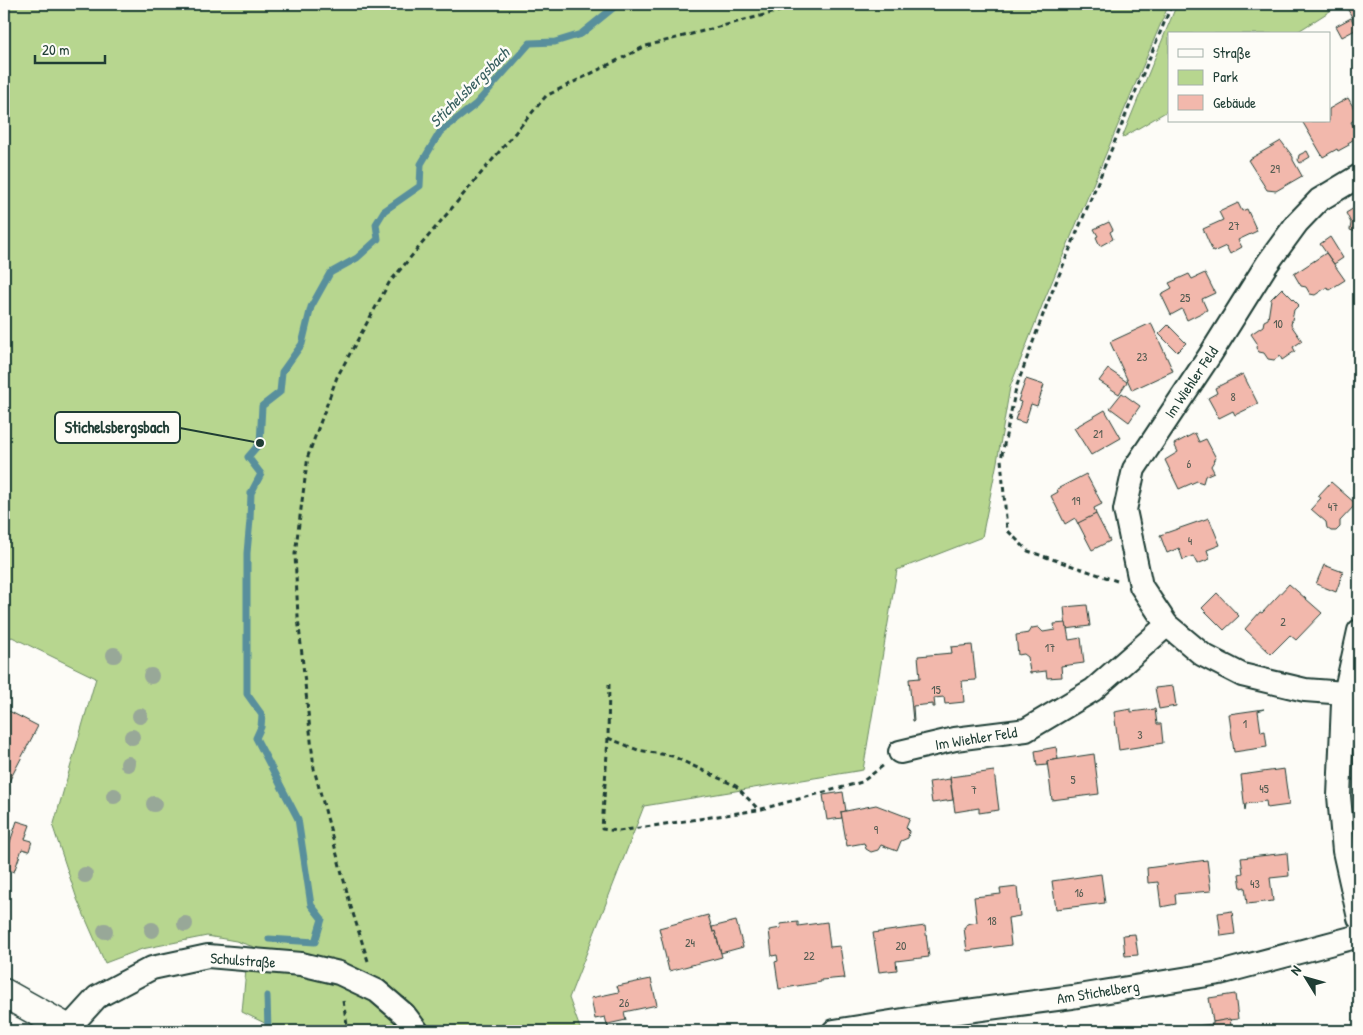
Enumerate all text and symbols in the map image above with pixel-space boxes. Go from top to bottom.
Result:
scale bar [35,32,105,64]
legend [1168,32,1330,122]
text: 20 m [42,39,69,60]
water label: Stichelsbergsbach [424,41,515,132]
text: Straße [1213,42,1251,63]
text: Park [1213,66,1238,87]
text: Gebäude [1213,92,1256,113]
house number: 29 [1270,160,1281,177]
house number: 27 [1228,217,1240,234]
house number: 25 [1180,289,1190,306]
house number: 10 [1273,315,1283,332]
street label: Im Wiehler Feld [1159,342,1223,422]
house number: 23 [1137,348,1148,365]
house number: 8 [1230,388,1236,405]
callout: Stichelsbergsbach [55,412,180,443]
text: Stichelsbergsbach [65,416,169,439]
house number: 21 [1093,425,1103,442]
house number: 6 [1187,455,1192,472]
house number: 19 [1072,492,1081,509]
house number: 47 [1328,498,1338,515]
house number: 4 [1188,532,1193,549]
house number: 2 [1280,613,1286,630]
house number: 17 [1045,639,1055,656]
house number: 15 [931,681,941,698]
house number: 1 [1243,715,1247,732]
street label: Im Wiehler Feld [934,721,1019,755]
house number: 3 [1137,726,1143,743]
house number: 5 [1070,771,1076,788]
house number: 45 [1259,780,1269,797]
house number: 7 [971,781,977,798]
house number: 9 [874,821,879,838]
house number: 43 [1250,875,1260,892]
house number: 16 [1074,884,1084,901]
house number: 18 [987,912,997,929]
house number: 24 [685,934,696,951]
house number: 20 [896,937,907,954]
street label: Schulstraße [210,947,276,973]
house number: 22 [803,947,815,964]
north arrow [1280,952,1330,1002]
text: N [1285,961,1305,979]
street label: Am Stichelberg [1055,975,1141,1009]
house number: 26 [619,994,629,1011]

